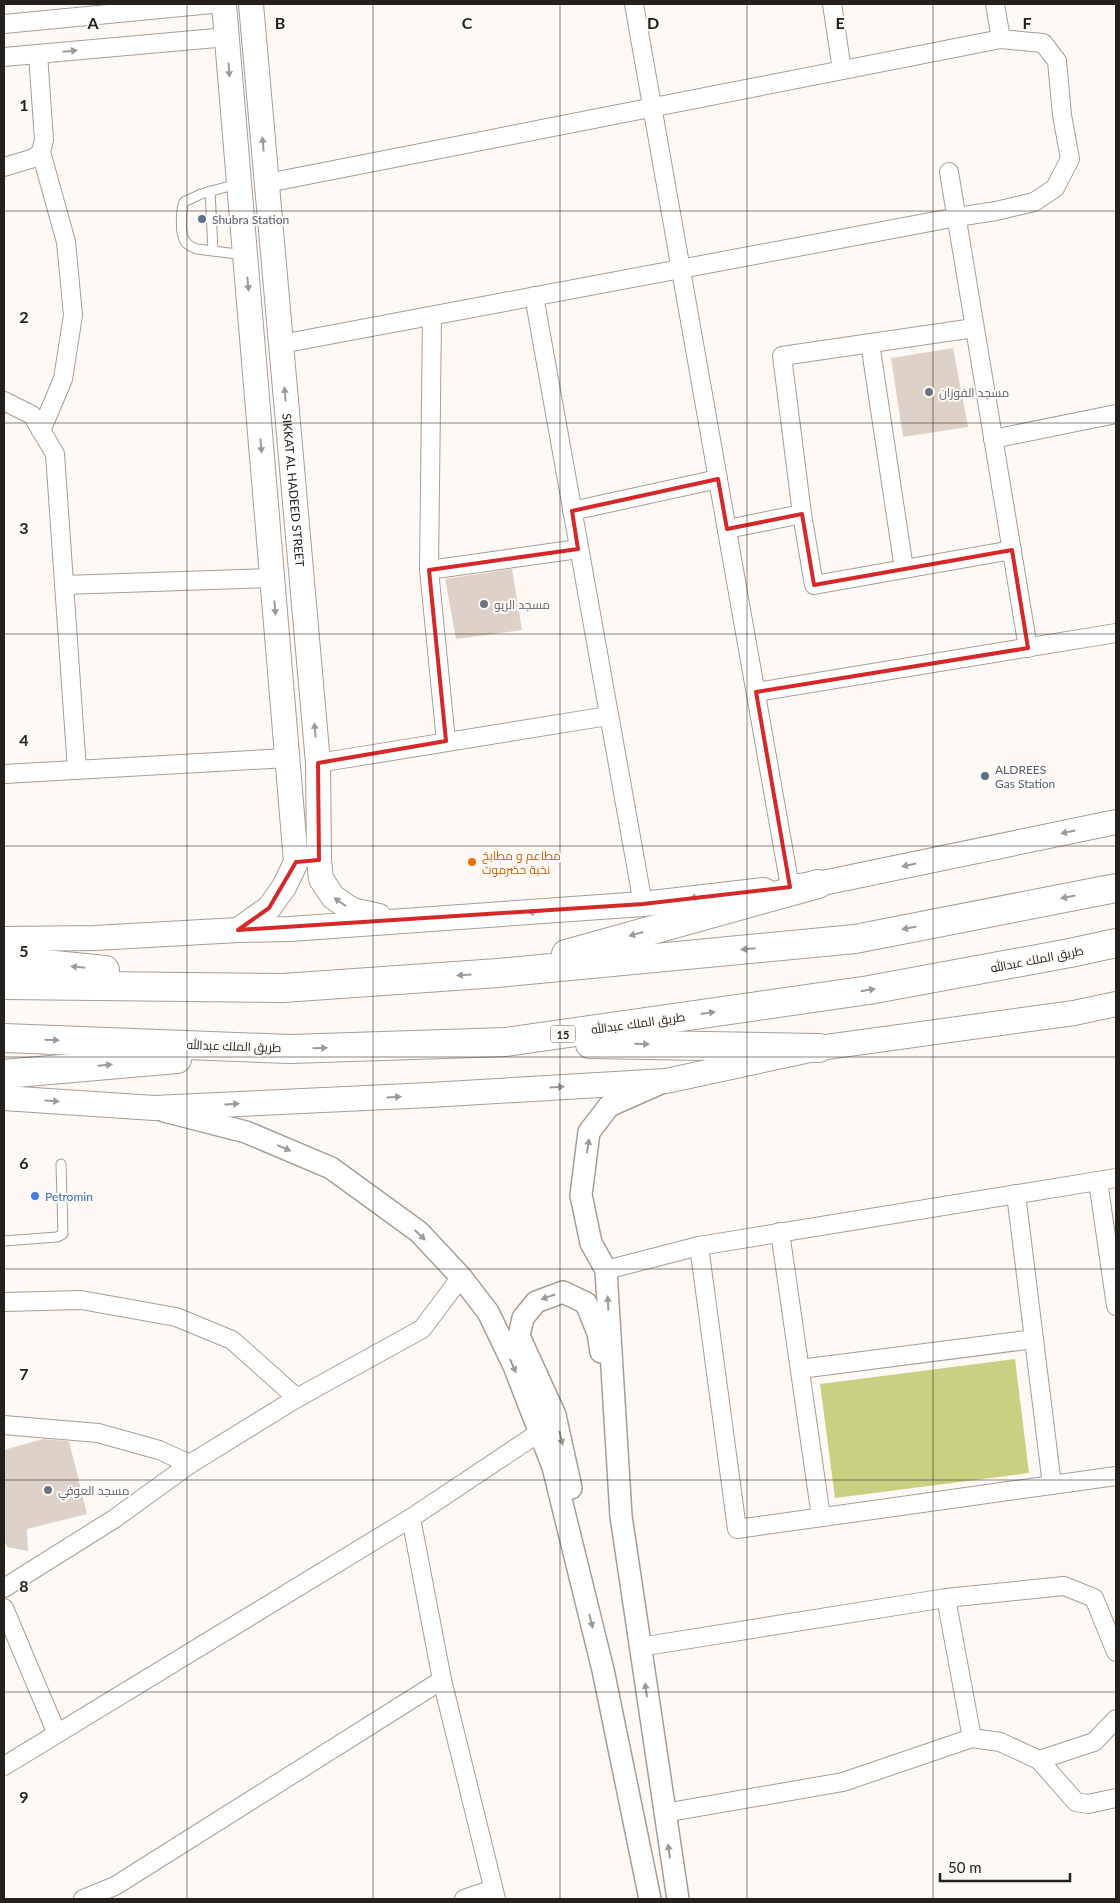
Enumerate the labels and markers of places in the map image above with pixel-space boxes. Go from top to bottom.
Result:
place label: Shubra Station [212,212,289,227]
marker: Shubra Station [196,213,208,225]
place label: مسجد الفوزان [939,385,1009,400]
marker: مسجد الفوزان [923,386,935,398]
place label: مسجد الريو [494,597,550,612]
marker: مسجد الريو [478,598,490,610]
place label: ALDREES Gas Station [995,762,1055,791]
marker: ALDREES Gas Station [979,770,991,782]
place label: مطاعم و مطابخ نخبة حضرموت [482,848,561,877]
marker: مطاعم و مطابخ نخبة حضرموت [466,856,478,868]
place label: Petromin [45,1189,93,1204]
marker: Petromin [29,1190,41,1202]
place label: مسجد العوفي [58,1483,129,1501]
marker: مسجد العوفي [42,1484,54,1496]

